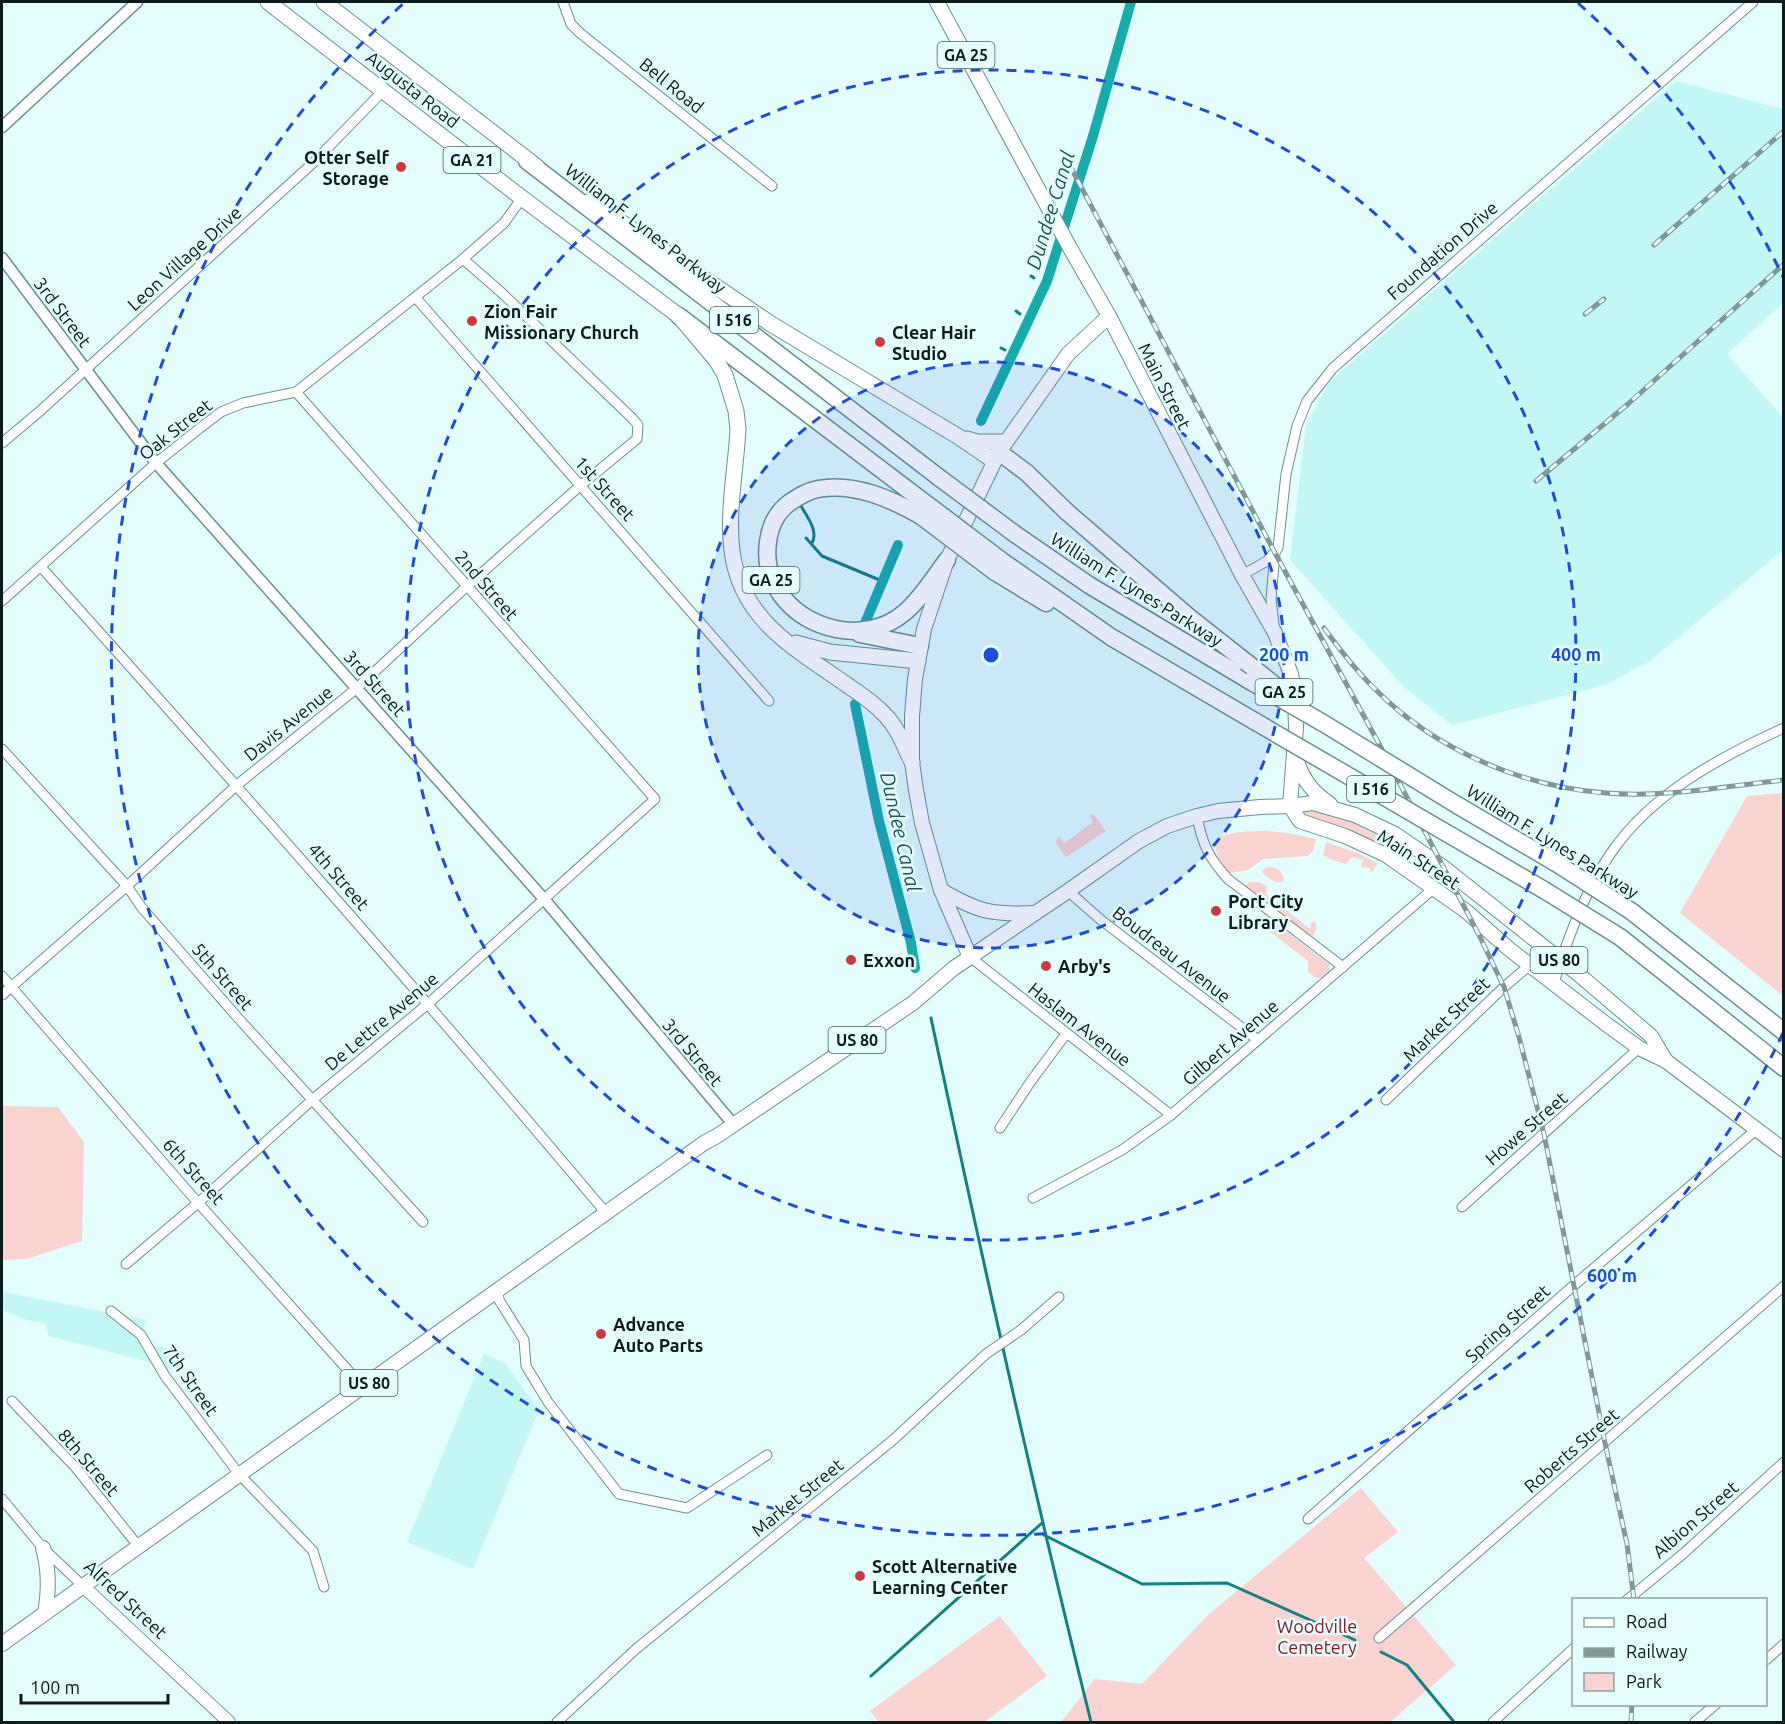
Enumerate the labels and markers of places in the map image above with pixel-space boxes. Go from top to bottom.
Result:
place label: Otter Self Storage [304,147,390,188]
marker: Otter Self Storage [394,160,408,174]
place label: Zion Fair Missionary Church [484,301,639,342]
marker: Zion Fair Missionary Church [465,314,479,328]
place label: Clear Hair Studio [892,322,977,363]
marker: Clear Hair Studio [873,335,887,349]
centre of rings [981,645,1001,665]
place label: Port City Library [1228,891,1304,932]
marker: Port City Library [1209,904,1223,918]
place label: Exxon [863,950,915,970]
marker: Exxon [844,953,858,967]
place label: Arby's [1058,956,1111,976]
marker: Arby's [1039,959,1053,973]
place label: Advance Auto Parts [613,1314,703,1355]
marker: Advance Auto Parts [594,1327,608,1341]
place label: Scott Alternative Learning Center [872,1556,1017,1597]
marker: Scott Alternative Learning Center [853,1569,867,1583]

